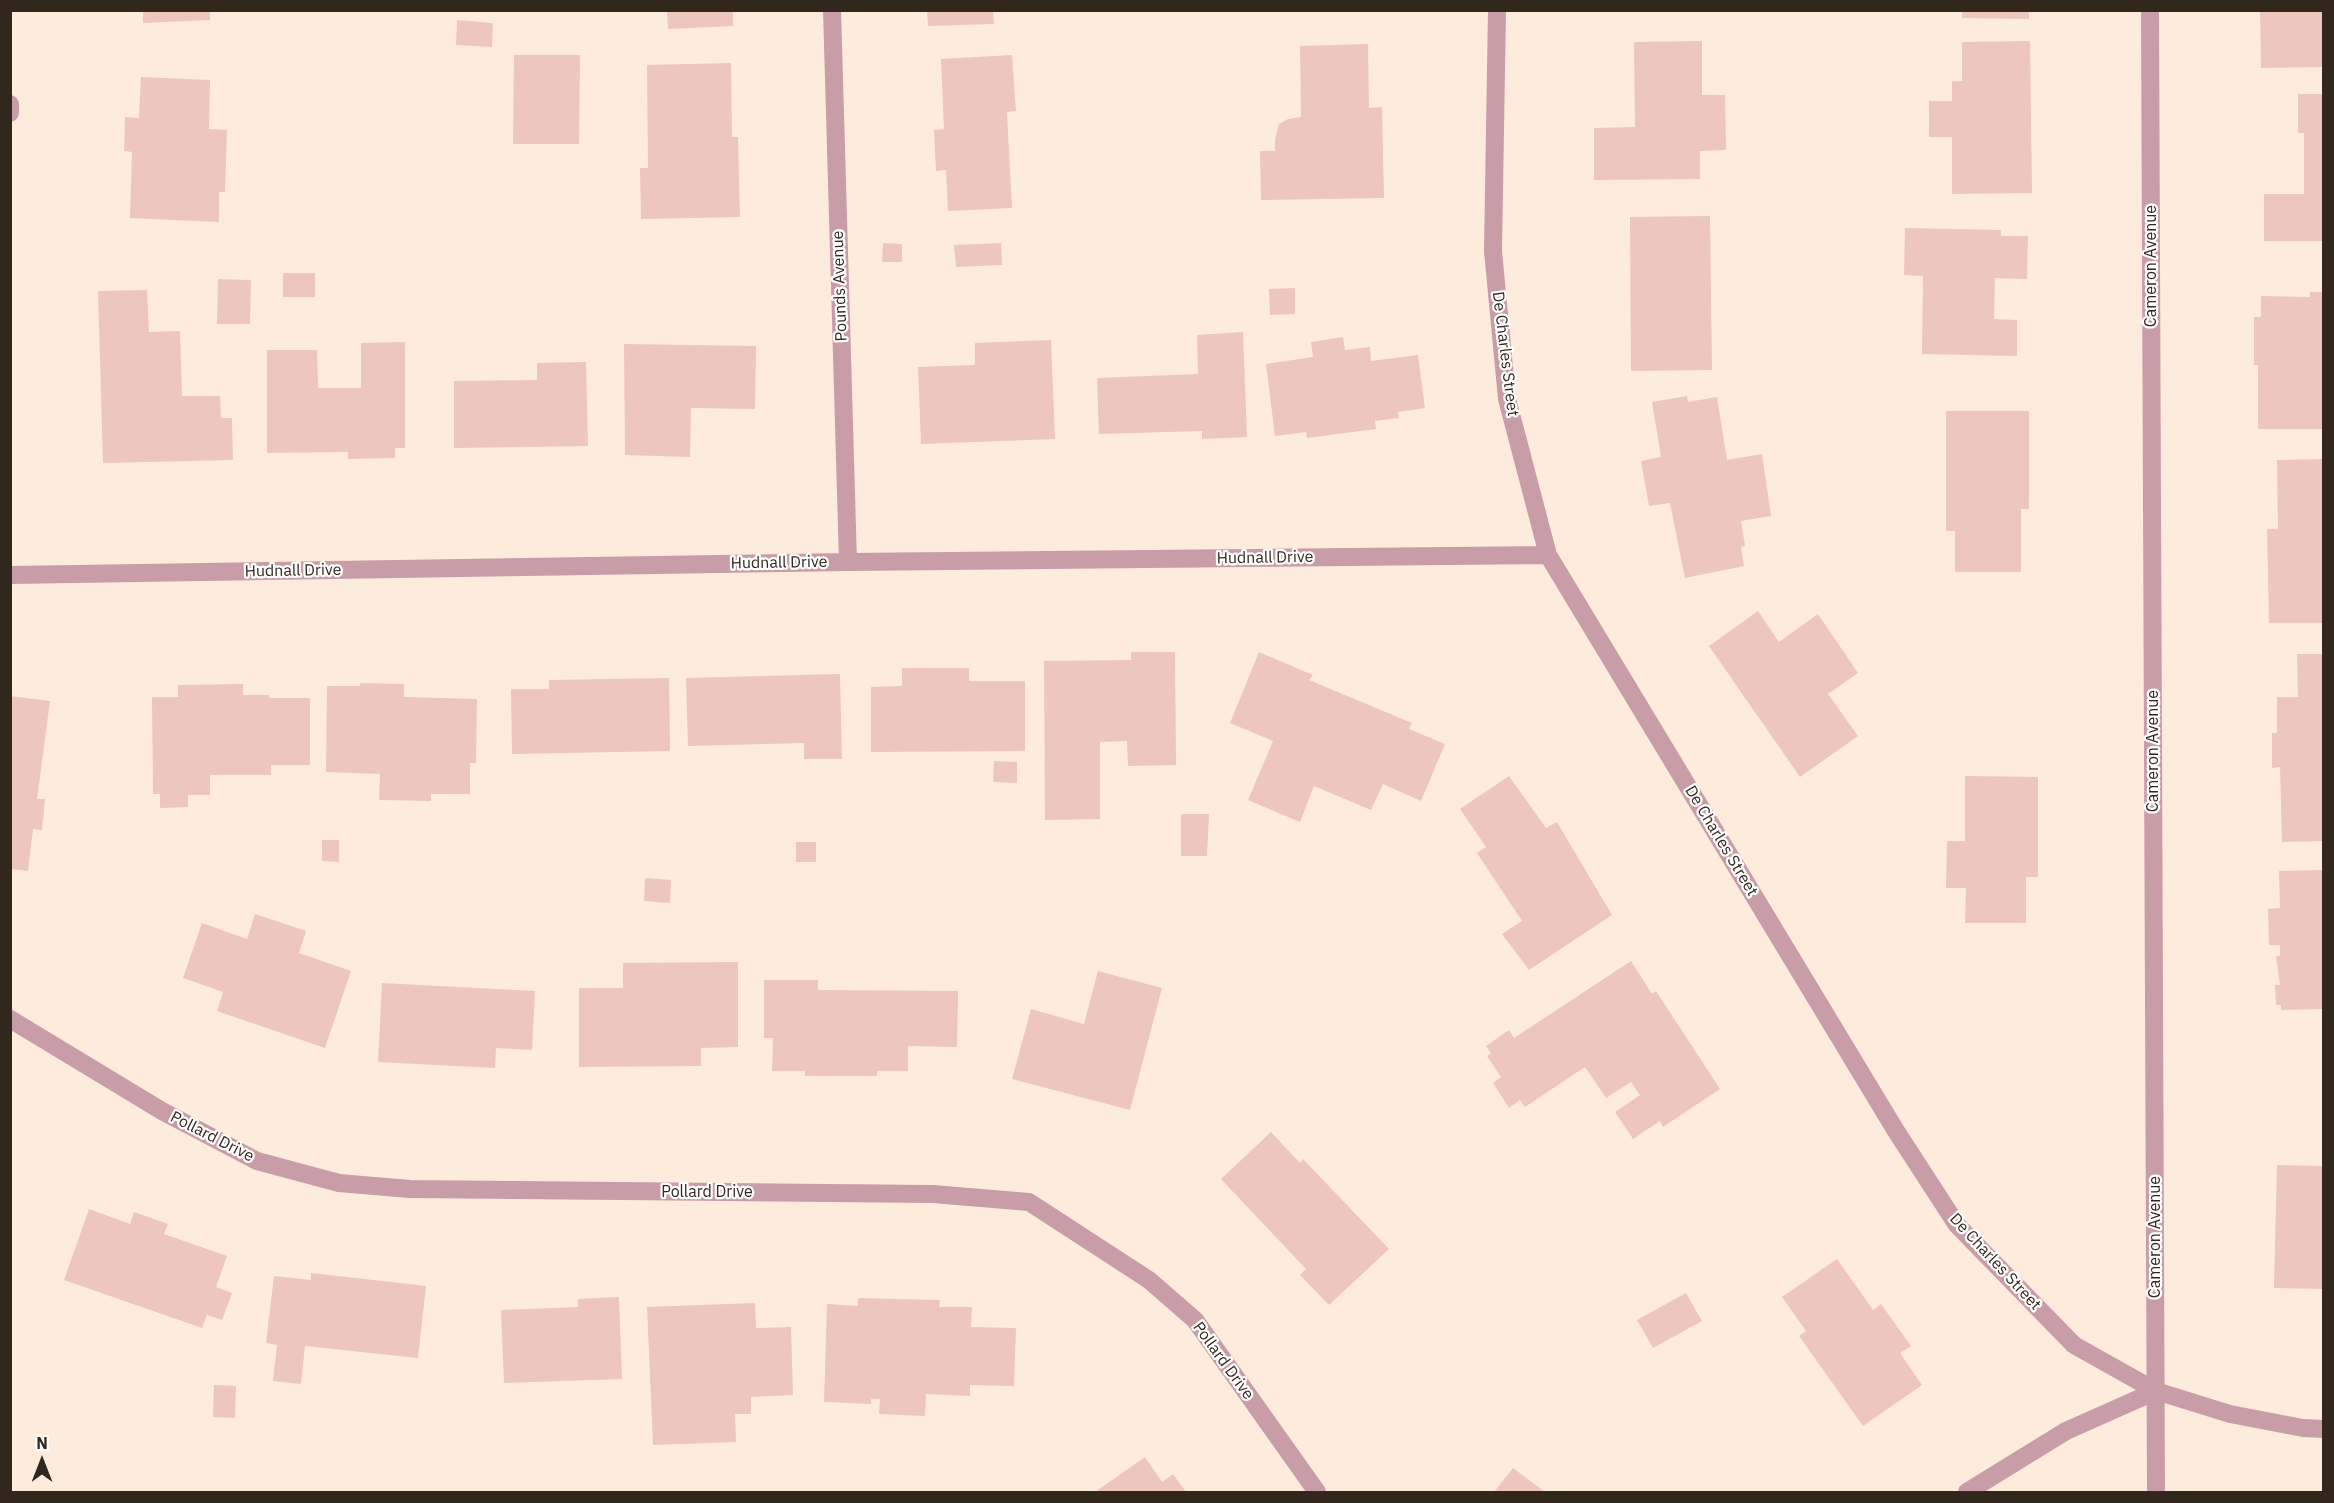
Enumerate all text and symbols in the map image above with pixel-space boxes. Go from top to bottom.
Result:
street label: Cameron Avenue [2141,205,2161,327]
street label: Pounds Avenue [828,230,852,342]
street label: De Charles Street [1488,291,1522,417]
street label: Hudnall Drive [1216,548,1314,568]
street label: Hudnall Drive [730,553,828,573]
street label: Hudnall Drive [244,561,342,581]
street label: Cameron Avenue [2143,690,2163,812]
street label: De Charles Street [1680,782,1762,900]
street label: Pollard Drive [167,1108,257,1166]
street label: Cameron Avenue [2145,1176,2165,1298]
street label: Pollard Drive [661,1182,753,1202]
street label: De Charles Street [1945,1210,2045,1314]
street label: Pollard Drive [1188,1318,1258,1404]
north arrow [12,1431,72,1491]
text: N [36,1433,48,1453]

